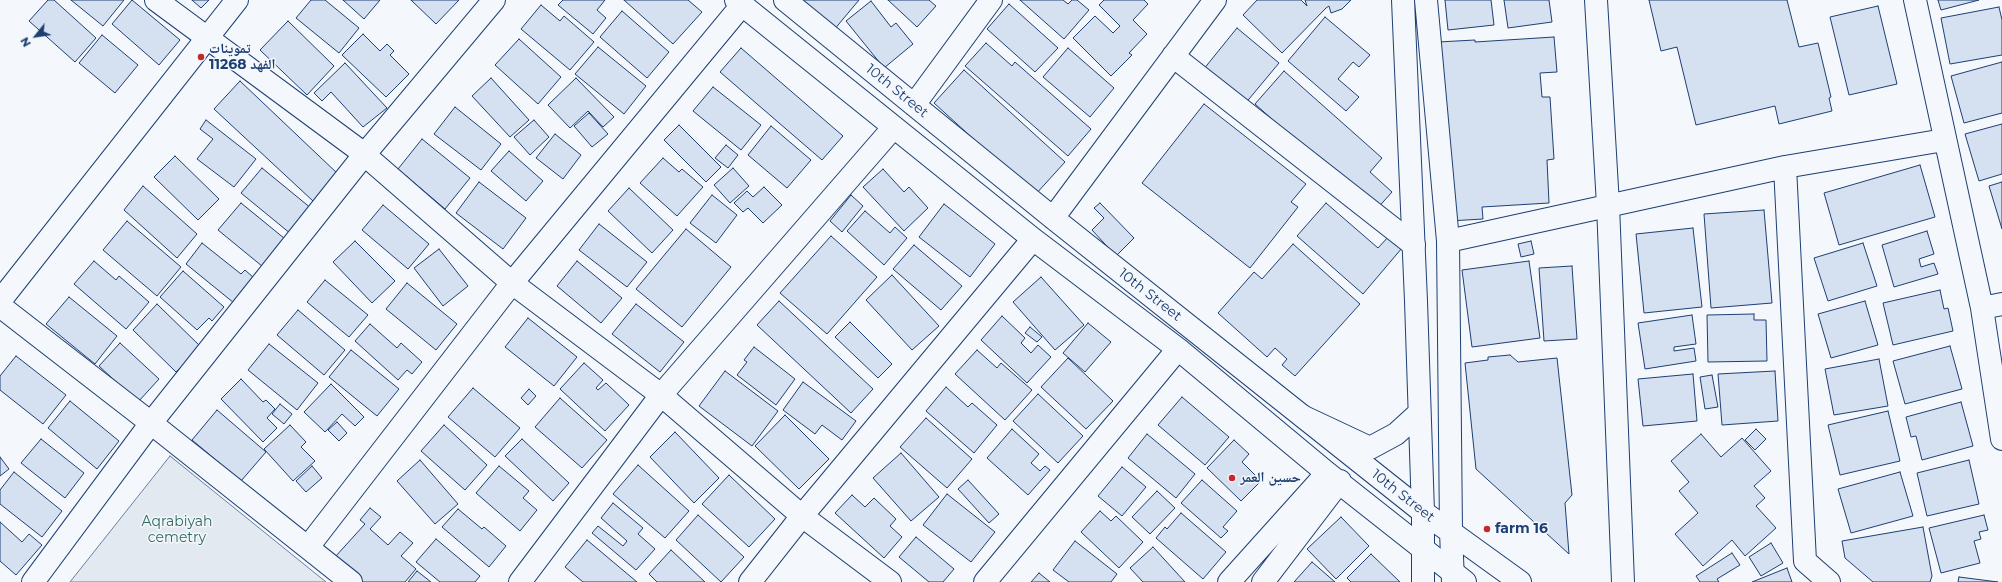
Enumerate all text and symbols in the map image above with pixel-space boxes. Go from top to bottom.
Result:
north arrow [16,16,56,56]
text: N [17,35,34,49]
place label: تموينات الفهد 11268 [209,41,275,74]
marker: تموينات الفهد 11268 [196,52,206,62]
street label: 10th Street [862,61,932,121]
street label: 10th Street [1115,265,1185,325]
street label: 10th Street [1368,466,1438,526]
place label: حسين العمر [1240,470,1301,486]
marker: حسين العمر [1227,473,1237,483]
park label: Aqrabiyah cemetry [141,514,213,546]
place label: farm 16 [1495,521,1548,537]
marker: farm 16 [1482,524,1492,534]

